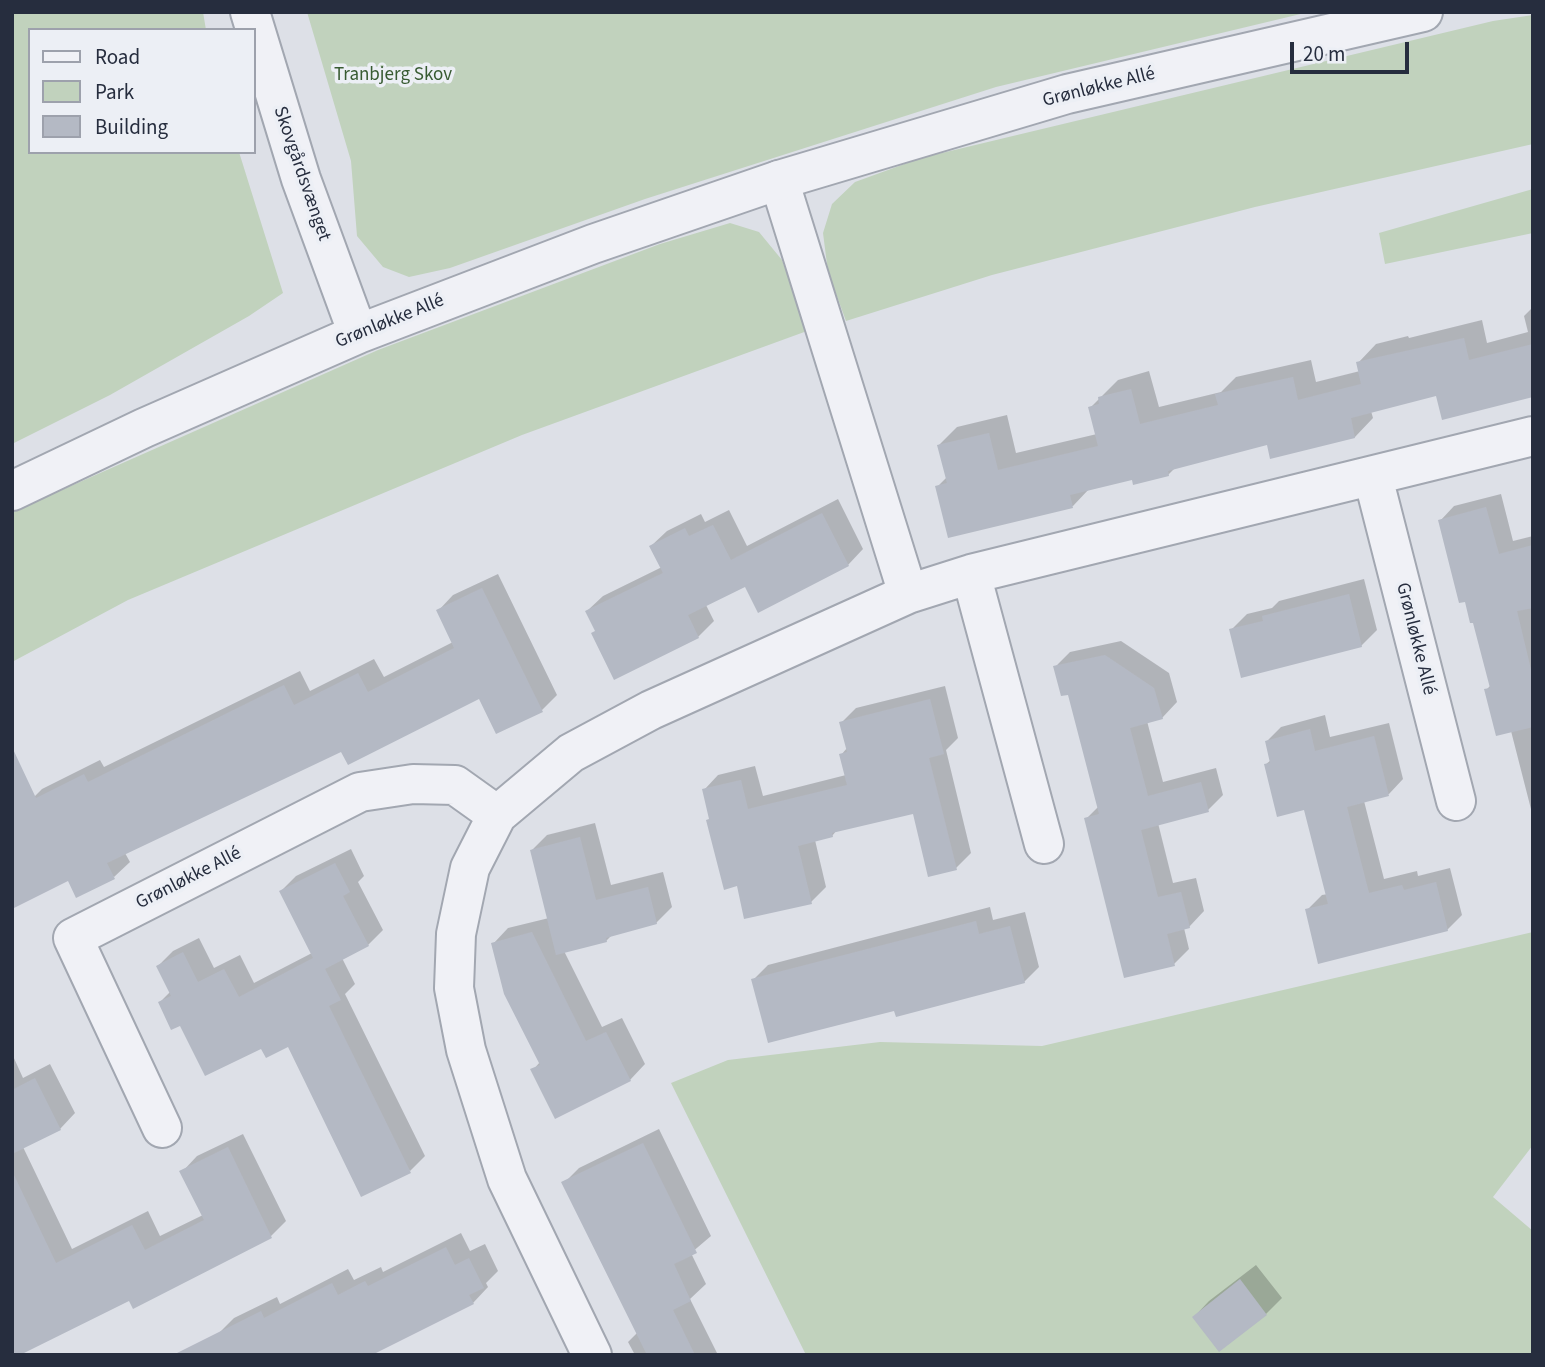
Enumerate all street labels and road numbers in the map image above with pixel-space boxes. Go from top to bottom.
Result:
street label: Grønløkke Allé [1040,63,1158,113]
street label: Skovgårdsvænget [267,104,335,244]
street label: Grønløkke Allé [332,290,448,354]
street label: Grønløkke Allé [1390,580,1440,698]
street label: Grønløkke Allé [133,843,245,915]

